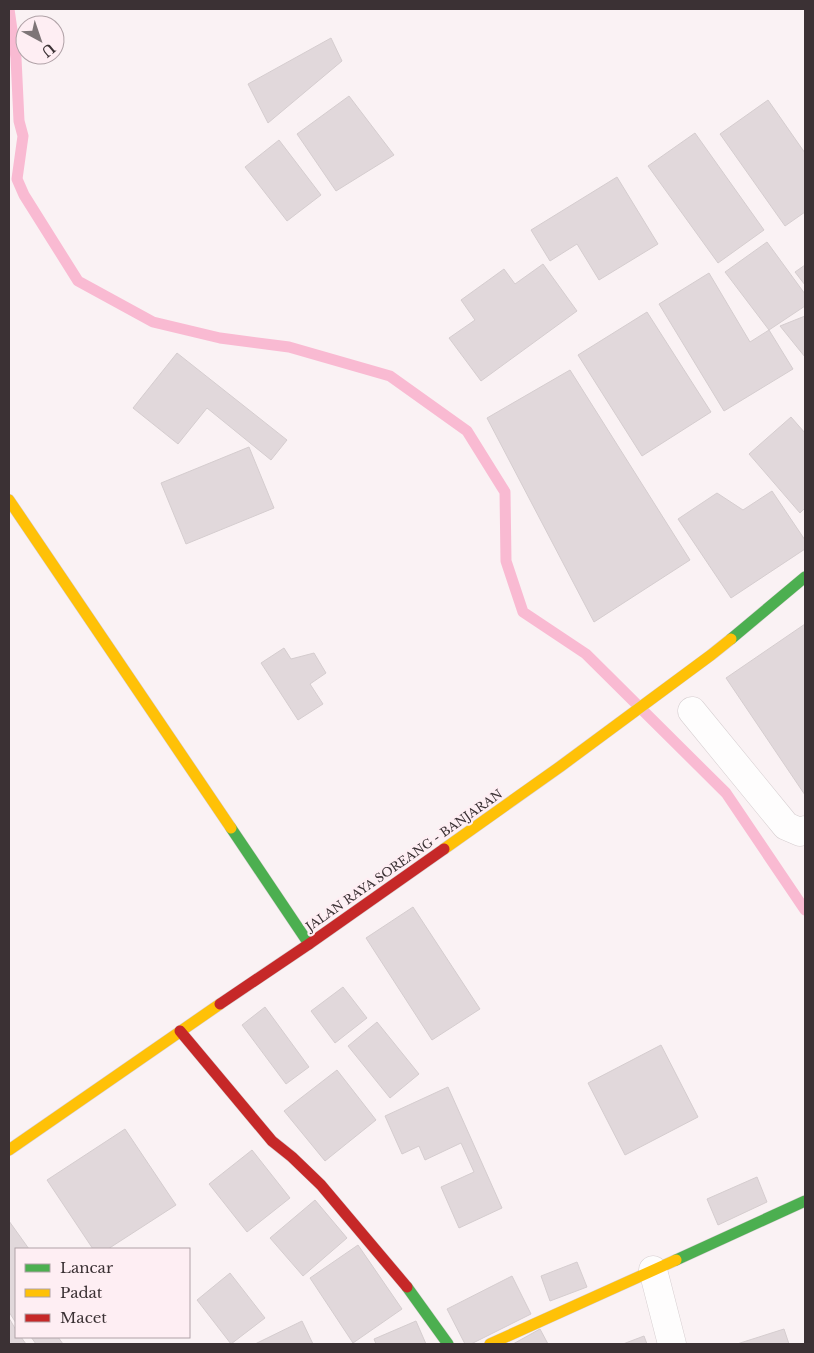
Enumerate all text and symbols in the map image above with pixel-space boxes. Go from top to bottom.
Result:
north arrow [15,15,65,65]
text: U [37,39,59,61]
street label: JALAN RAYA SOREANG - BANJARAN [301,786,505,935]
legend [15,1248,190,1338]
text: Lancar [60,1258,114,1277]
text: Padat [60,1283,103,1302]
text: Macet [60,1308,107,1327]

